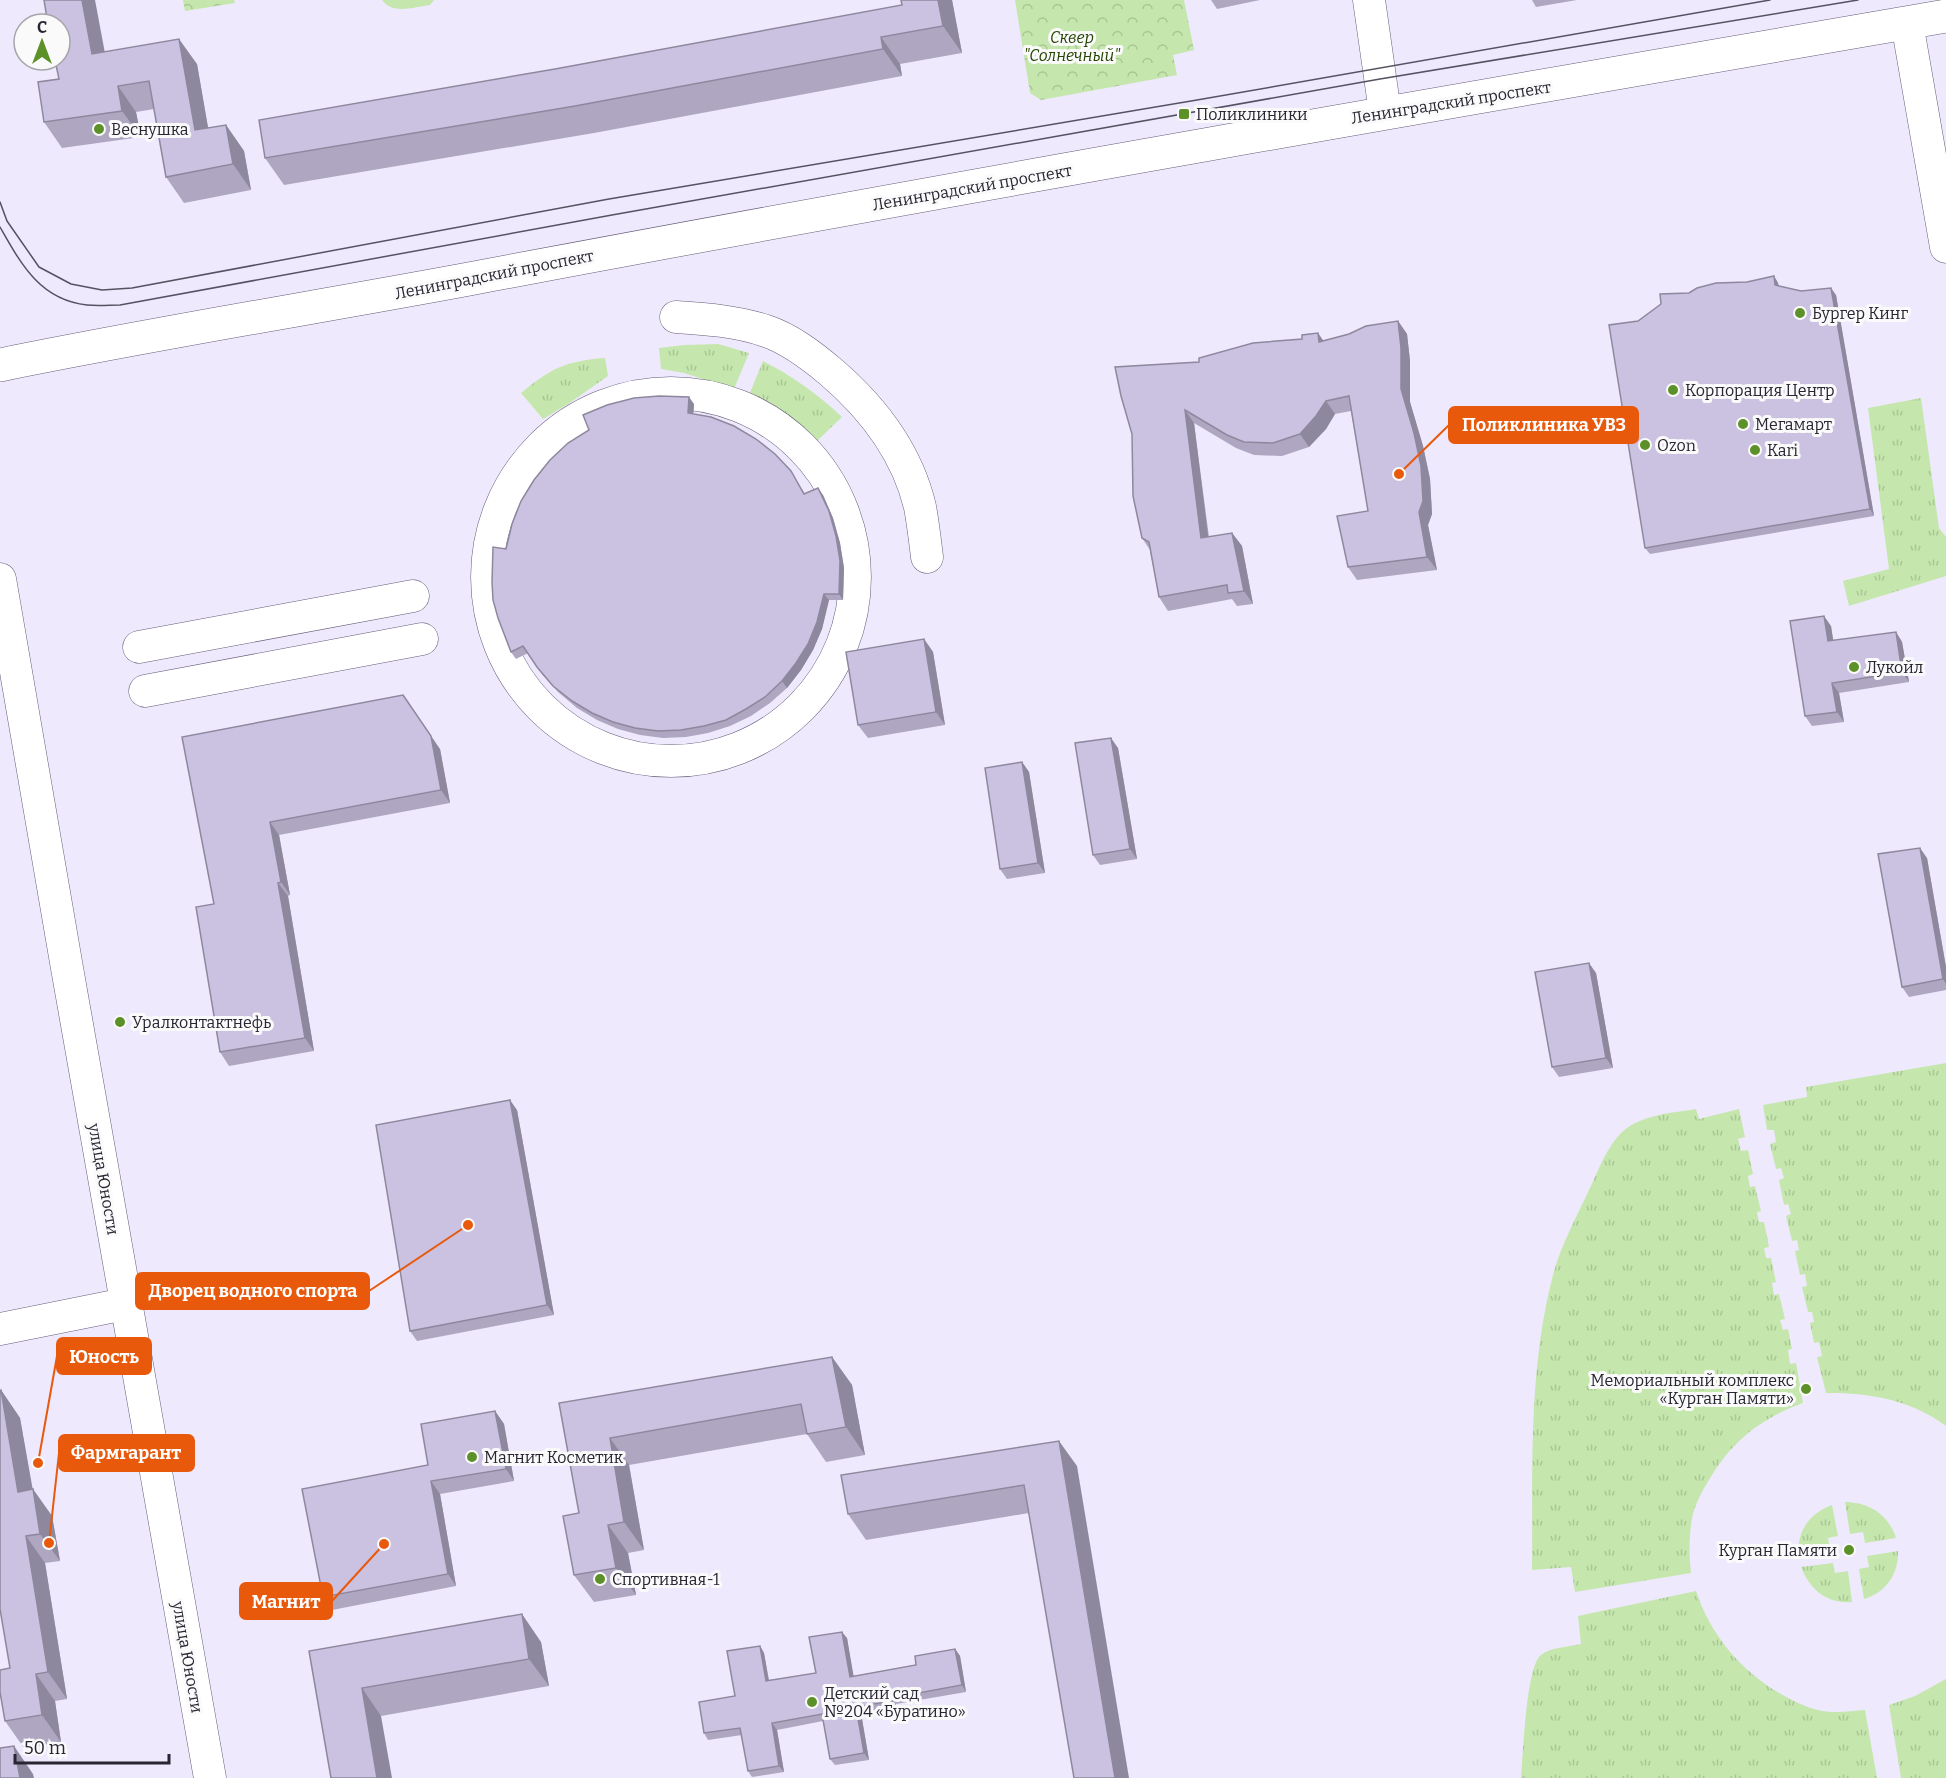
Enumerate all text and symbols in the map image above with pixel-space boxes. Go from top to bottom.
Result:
north arrow [12,12,72,72]
text: С [37,18,47,37]
park label: Сквер "Солнечный" [1024,28,1121,65]
street label: Ленинградский проспект [1350,77,1552,128]
place label: Поликлиники [1196,105,1308,124]
marker: Поликлиники [1177,107,1191,121]
place label: Веснушка [111,120,189,139]
marker: Веснушка [92,122,106,136]
street label: Ленинградский проспект [871,161,1073,214]
street label: Ленинградский проспект [393,246,595,303]
place label: Бургер Кинг [1812,304,1908,323]
marker: Бургер Кинг [1793,306,1807,320]
place label: Корпорация Центр [1685,381,1835,400]
marker: Корпорация Центр [1666,383,1680,397]
callout: Поликлиника УВЗ [1449,407,1638,443]
text: Поликлиника УВЗ [1462,414,1626,436]
place label: Мегамарт [1755,415,1832,434]
marker: Мегамарт [1736,417,1750,431]
place label: Ozon [1657,436,1696,455]
marker: Ozon [1638,438,1652,452]
place label: Kari [1767,441,1798,460]
marker: Kari [1748,443,1762,457]
place label: Лукойл [1866,658,1923,677]
marker: Лукойл [1847,660,1861,674]
place label: Уралконтактнефь [132,1013,271,1032]
marker: Уралконтактнефь [113,1015,127,1029]
street label: улица Юности [84,1121,123,1236]
callout: Дворец водного спорта [136,1273,369,1309]
text: Дворец водного спорта [149,1280,357,1302]
callout: Юность [57,1338,151,1374]
text: Юность [69,1346,139,1368]
place label: Мемориальный комплекс «Курган Памяти» [1590,1371,1794,1408]
marker: Мемориальный комплекс «Курган Памяти» [1799,1382,1813,1396]
callout: Фармгарант [59,1435,194,1471]
text: Фармгарант [71,1442,181,1464]
place label: Магнит Косметик [484,1448,624,1467]
marker: Магнит Косметик [465,1450,479,1464]
place label: Курган Памяти [1718,1541,1837,1560]
marker: Курган Памяти [1842,1543,1856,1557]
place label: Спортивная-1 [612,1570,720,1589]
marker: Спортивная-1 [593,1572,607,1586]
callout: Магнит [240,1583,332,1619]
text: Магнит [252,1591,320,1613]
street label: улица Юности [168,1599,207,1714]
place label: Детский сад №204 «Буратино» [824,1684,966,1721]
marker: Детский сад №204 «Буратино» [805,1695,819,1709]
scale bar [15,1727,170,1765]
text: 50 m [24,1737,66,1759]

